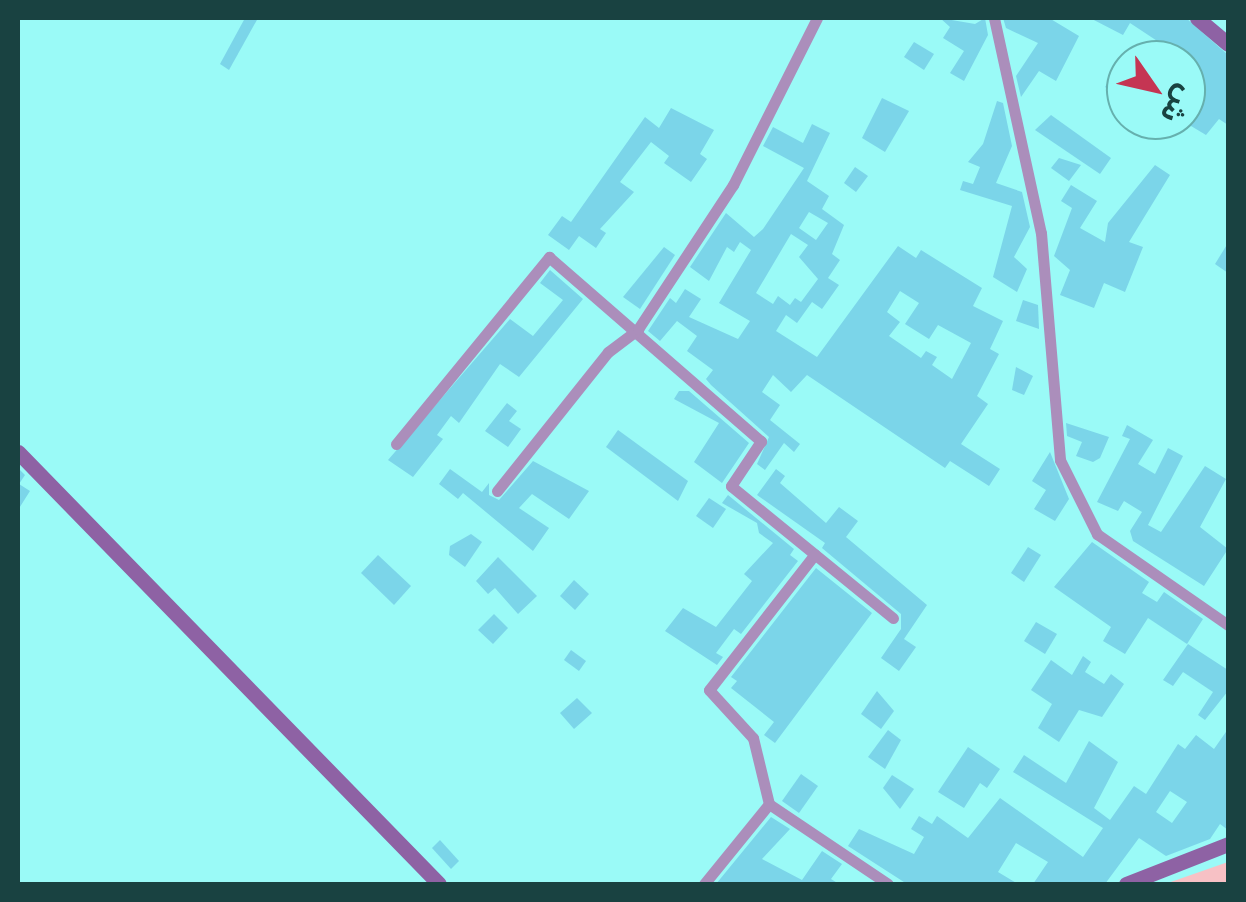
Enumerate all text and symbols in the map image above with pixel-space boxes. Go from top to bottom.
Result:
north arrow [1106,40,1206,140]
text: ش [1153,79,1206,132]

